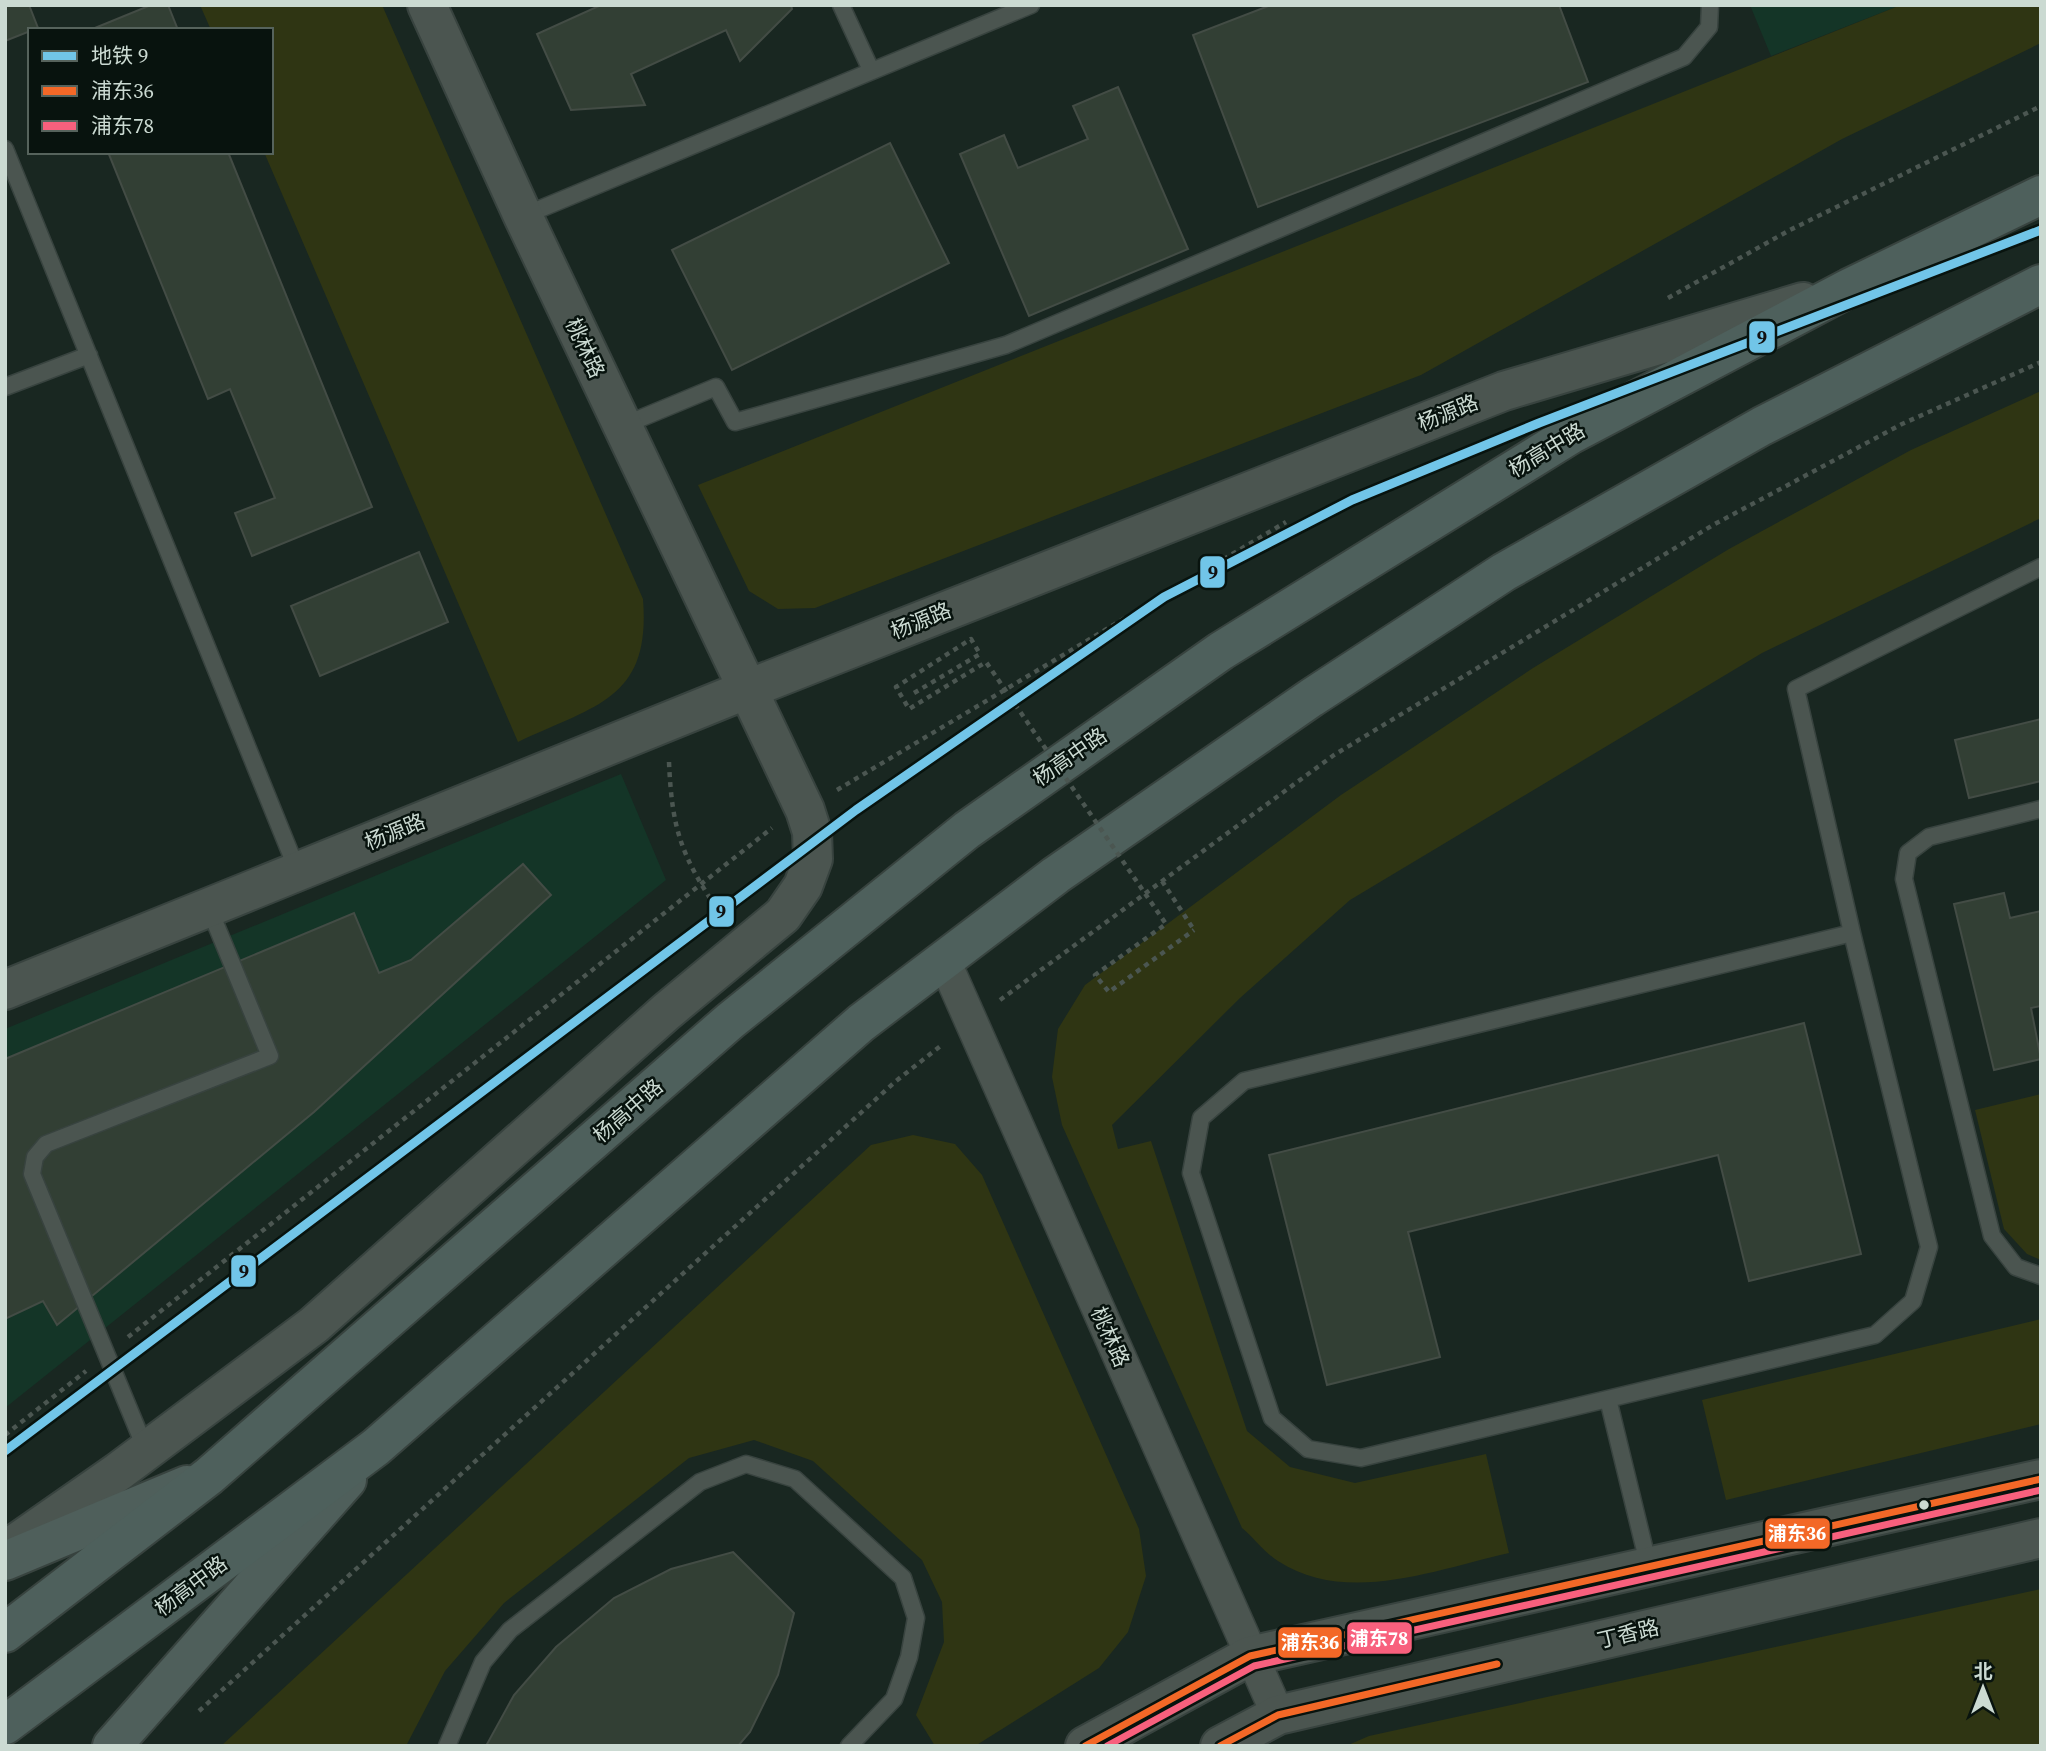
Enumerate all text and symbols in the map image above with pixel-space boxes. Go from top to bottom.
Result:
legend [28,28,273,154]
text: 地铁 9 [91,41,148,70]
text: 浦东36 [91,76,154,105]
text: 浦东78 [91,111,154,140]
street label: 桃林路 [559,313,612,382]
line badge: 9 [1748,320,1776,354]
text: 9 [1757,324,1767,350]
street label: 杨源路 [1413,387,1482,438]
street label: 杨高中路 [1503,416,1590,484]
line badge: 9 [1199,555,1226,589]
text: 9 [1208,559,1218,585]
street label: 杨源路 [886,595,955,646]
street label: 杨高中路 [1027,721,1112,793]
street label: 杨源路 [360,806,429,857]
line badge: 9 [708,895,735,928]
text: 9 [716,898,726,924]
street label: 杨高中路 [586,1072,669,1149]
line badge: 9 [230,1254,257,1288]
text: 9 [239,1258,249,1284]
street label: 桃林路 [1084,1302,1137,1371]
unlabelled marker [1917,1498,1931,1512]
line badge: 浦东36 [1764,1517,1831,1550]
text: 浦东36 [1768,1520,1826,1546]
street label: 杨高中路 [148,1549,233,1622]
street label: 丁香路 [1594,1612,1662,1655]
line badge: 浦东78 [1346,1621,1413,1655]
text: 浦东78 [1350,1625,1408,1651]
line badge: 浦东36 [1277,1626,1343,1659]
text: 浦东36 [1281,1629,1339,1655]
north arrow [1948,1653,2018,1723]
text: 北 [1973,1658,1993,1684]

